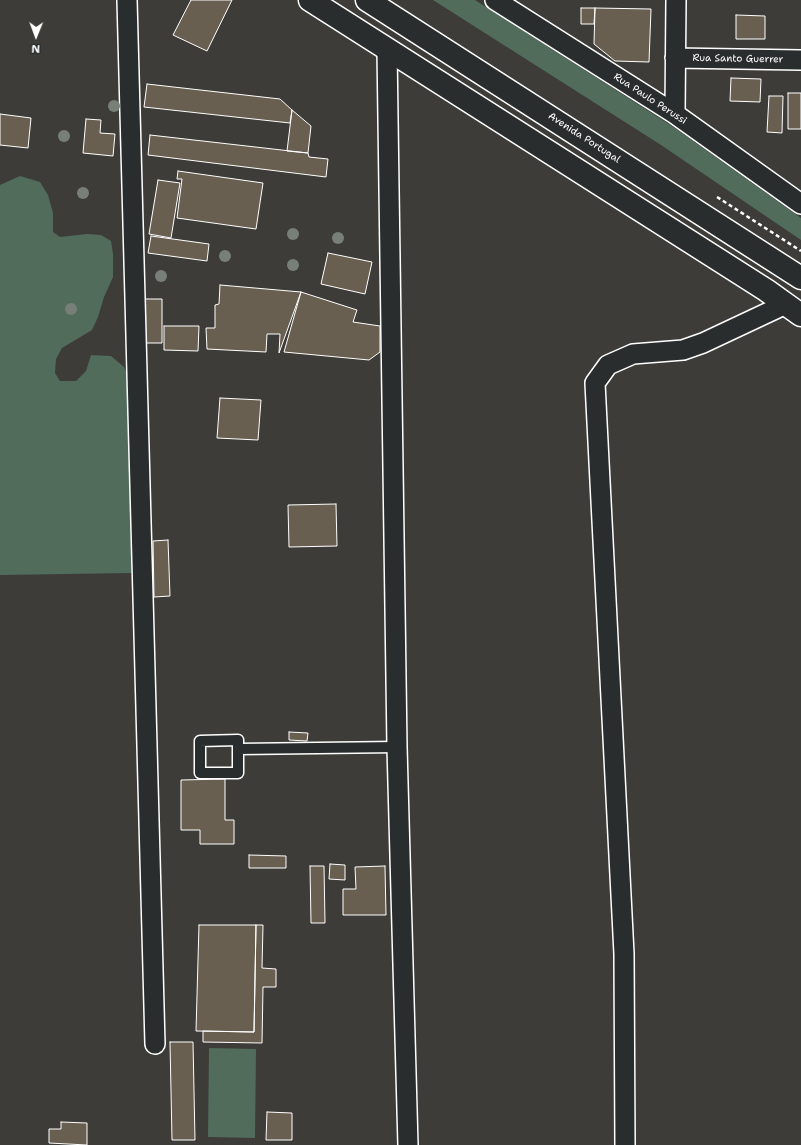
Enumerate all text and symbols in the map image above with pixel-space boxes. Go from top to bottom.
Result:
north arrow [16,16,56,56]
text: N [31,41,40,56]
street label: Rua Santo Guerrer [693,52,783,66]
street label: Rua Paulo Perussi [611,71,689,127]
street label: Avenida Portugal [546,110,622,166]

